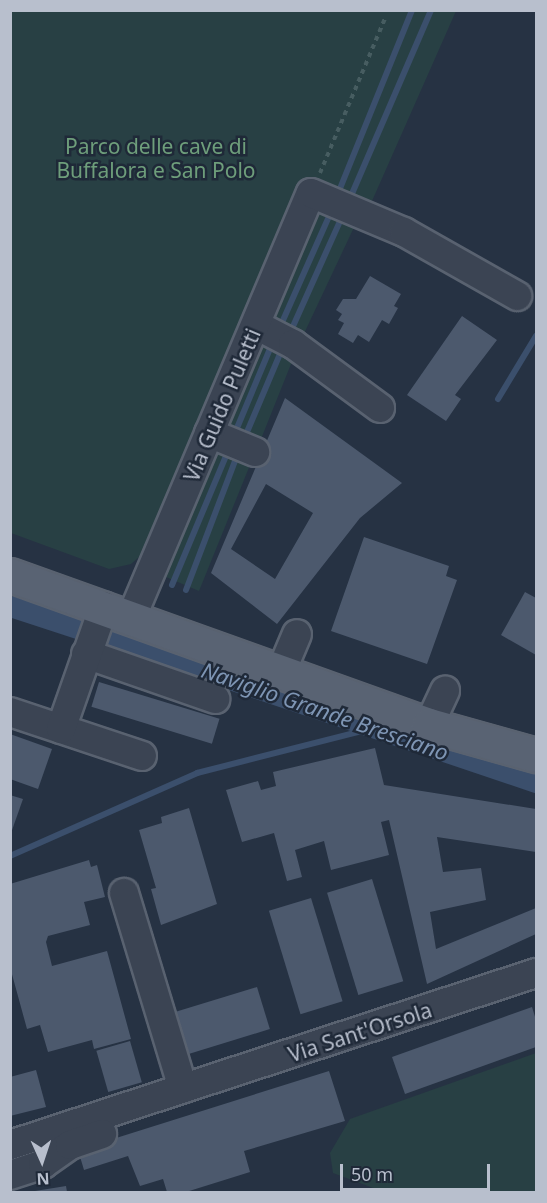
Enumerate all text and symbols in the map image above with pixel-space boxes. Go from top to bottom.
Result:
park label: Parco delle cave di Buffalora e San Polo [56,133,256,183]
street label: Via Guido Puletti [178,325,266,485]
water label: Naviglio Grande Bresciano [198,656,452,766]
street label: Via Sant'Orsola [285,997,435,1067]
north arrow [12,1131,72,1191]
scale bar [343,1152,493,1190]
text: 50 m [351,1162,393,1186]
text: N [36,1168,50,1190]

